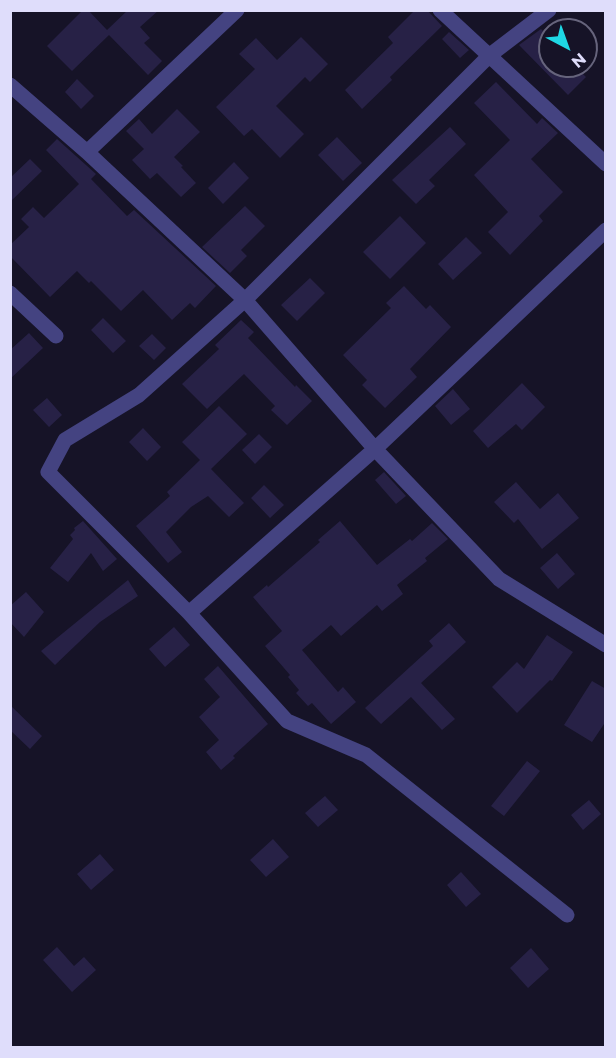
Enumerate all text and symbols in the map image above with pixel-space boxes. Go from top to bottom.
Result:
north arrow [538,18,598,78]
text: N [568,49,590,72]

